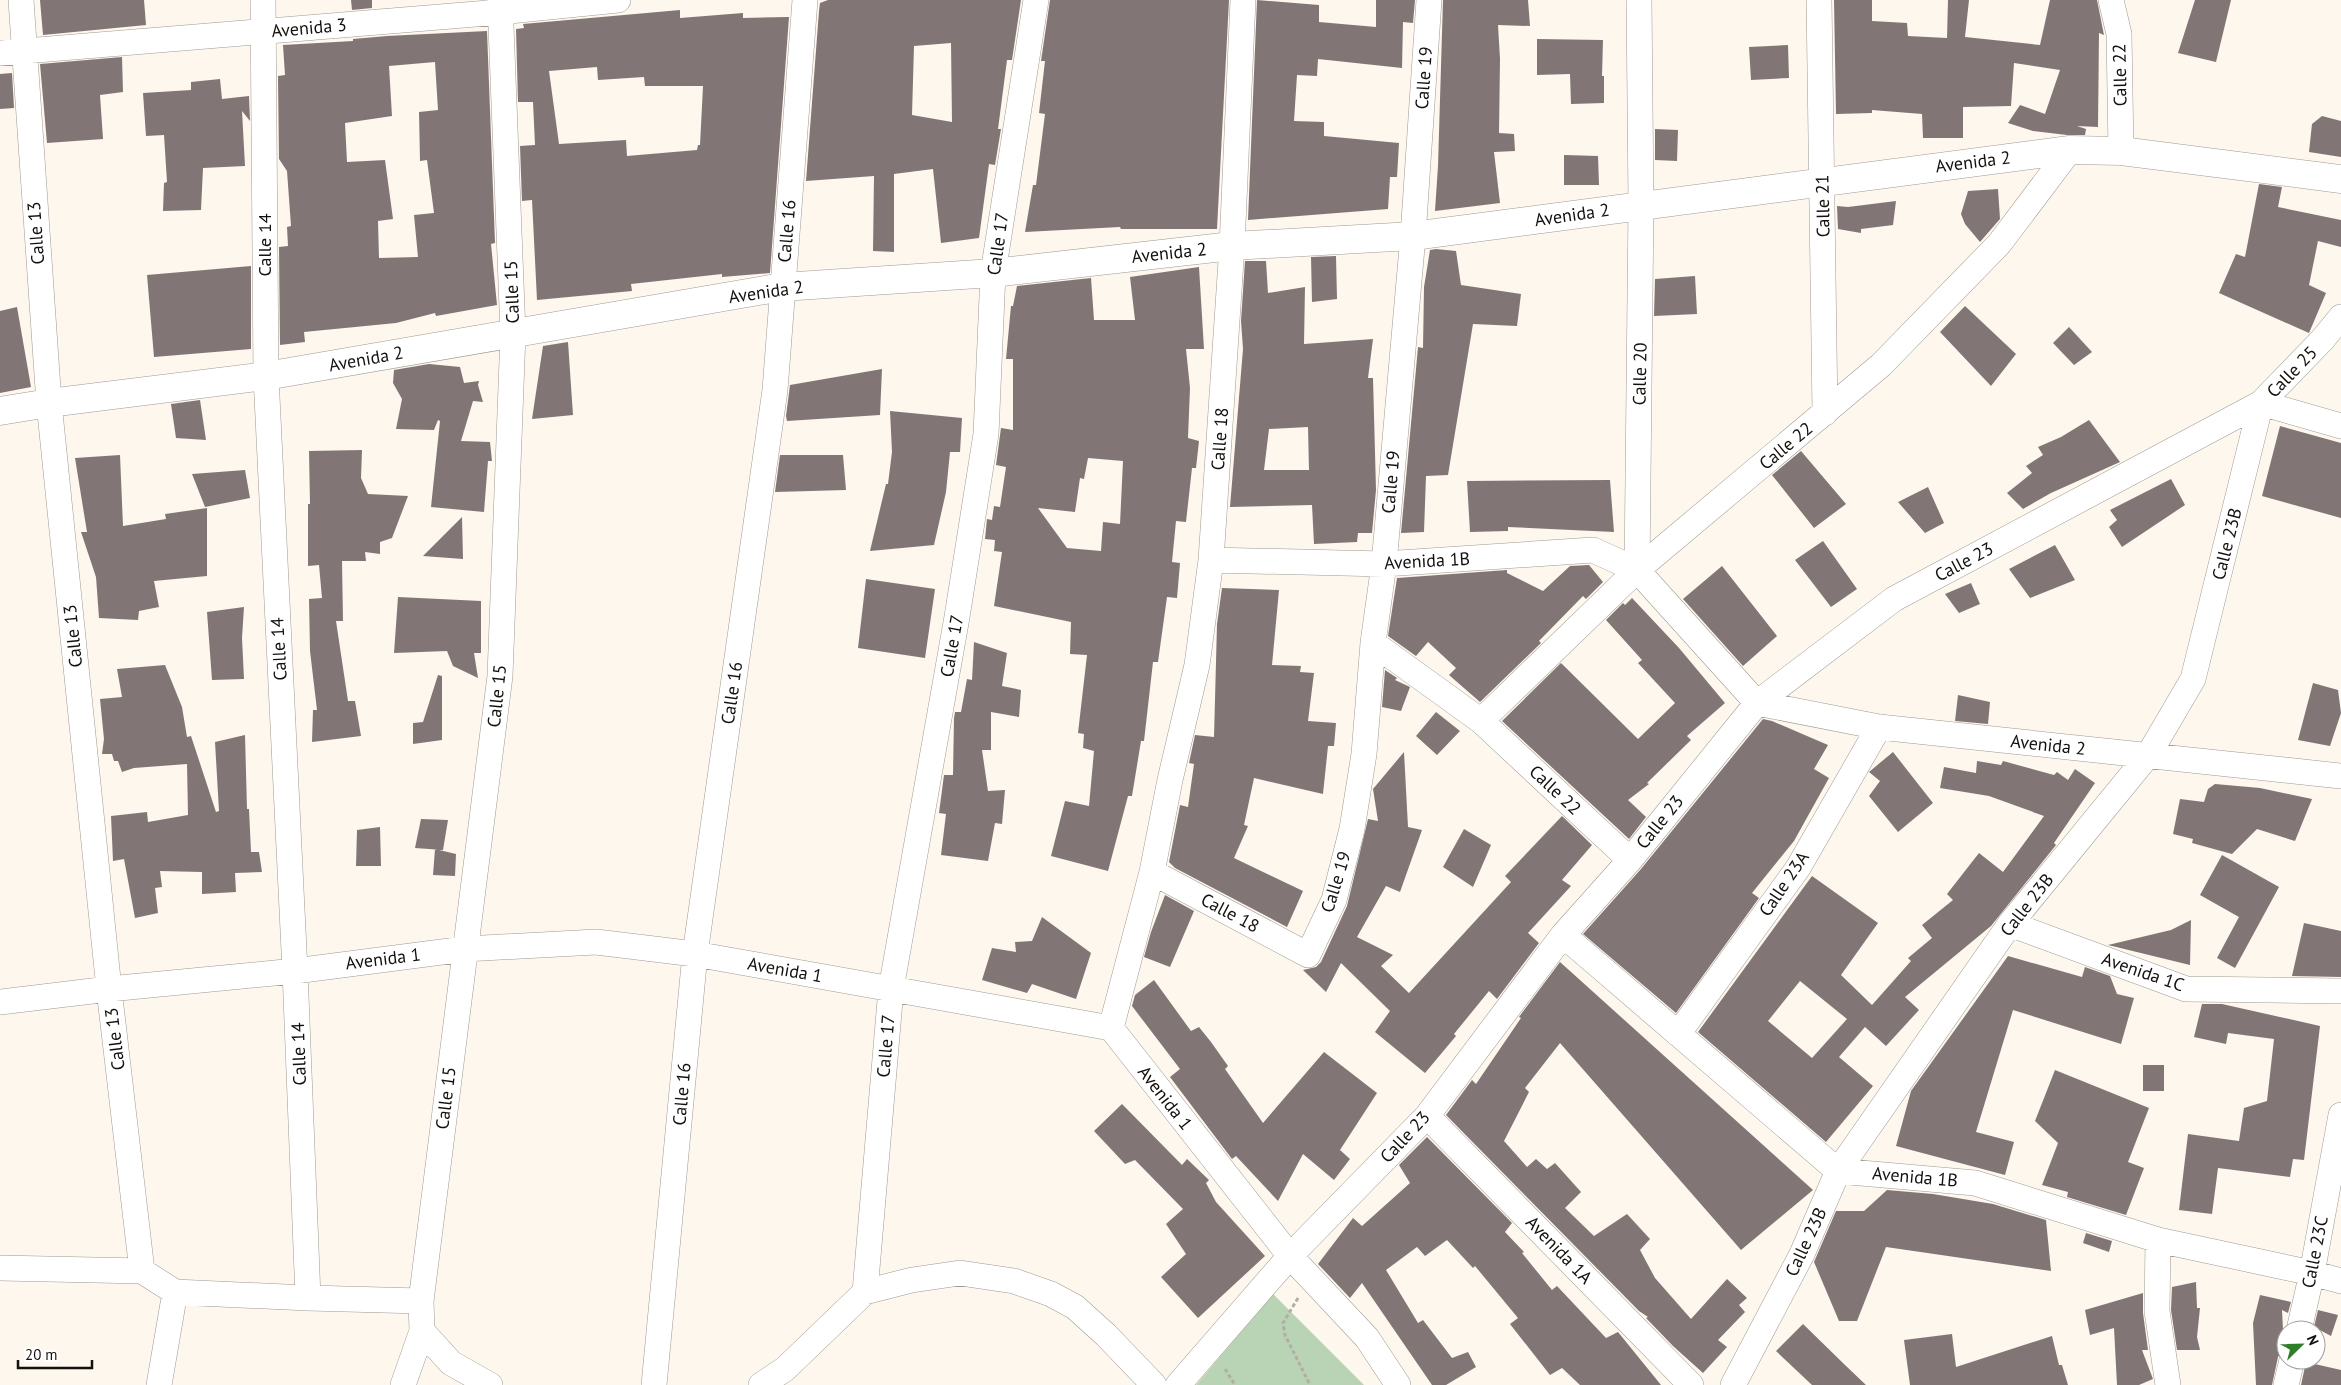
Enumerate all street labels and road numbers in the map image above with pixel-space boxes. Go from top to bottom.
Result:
street label: Avenida 3 [270,13,348,42]
street label: Calle 22 [2107,43,2132,107]
street label: Calle 19 [1410,46,1437,110]
street label: Avenida 2 [1934,145,2012,178]
street label: Calle 21 [1810,174,1835,238]
street label: Avenida 2 [1533,198,1611,231]
street label: Calle 16 [772,199,801,263]
street label: Calle 13 [22,201,49,265]
street label: Calle 17 [982,211,1013,277]
street label: Calle 14 [253,213,276,276]
street label: Avenida 2 [1130,237,1208,268]
street label: Calle 15 [499,260,524,324]
street label: Avenida 2 [727,275,805,308]
street label: Avenida 2 [327,341,405,376]
street label: Calle 25 [2261,341,2322,402]
street label: Calle 20 [1627,342,1652,406]
street label: Calle 18 [1206,407,1233,471]
street label: Calle 22 [1754,417,1817,475]
street label: Calle 19 [1376,450,1405,514]
street label: Calle 23B [2206,505,2247,582]
street label: Calle 23 [1931,537,1997,586]
street label: Avenida 1B [1383,547,1470,574]
street label: Calle 13 [58,604,87,669]
street label: Calle 17 [935,613,968,679]
street label: Calle 14 [265,617,292,681]
street label: Calle 16 [716,660,747,726]
street label: Calle 15 [482,663,511,728]
street label: Avenida 2 [2009,729,2087,760]
street label: Calle 22 [1524,760,1586,820]
street label: Calle 23 [1631,790,1688,853]
street label: Calle 23A [1753,846,1814,921]
street label: Calle 19 [1315,848,1356,915]
street label: Calle 23B [1995,869,2058,941]
street label: Calle 18 [1197,888,1263,937]
street label: Avenida 1 [344,942,422,975]
street label: Avenida 1C [2099,947,2187,996]
street label: Avenida 1 [746,952,824,987]
street label: Calle 13 [99,1006,130,1072]
street label: Calle 17 [871,1014,900,1078]
street label: Calle 14 [286,1022,311,1086]
street label: Avenida 1 [1133,1061,1198,1134]
street label: Calle 16 [667,1062,696,1126]
street label: Calle 15 [430,1065,461,1131]
street label: Calle 23 [1375,1106,1435,1168]
street label: Avenida 1B [1871,1161,1959,1192]
street label: Calle 23B [1780,1204,1832,1280]
street label: Avenida 1A [1521,1211,1598,1289]
street label: Calle 23C [2296,1214,2333,1290]

